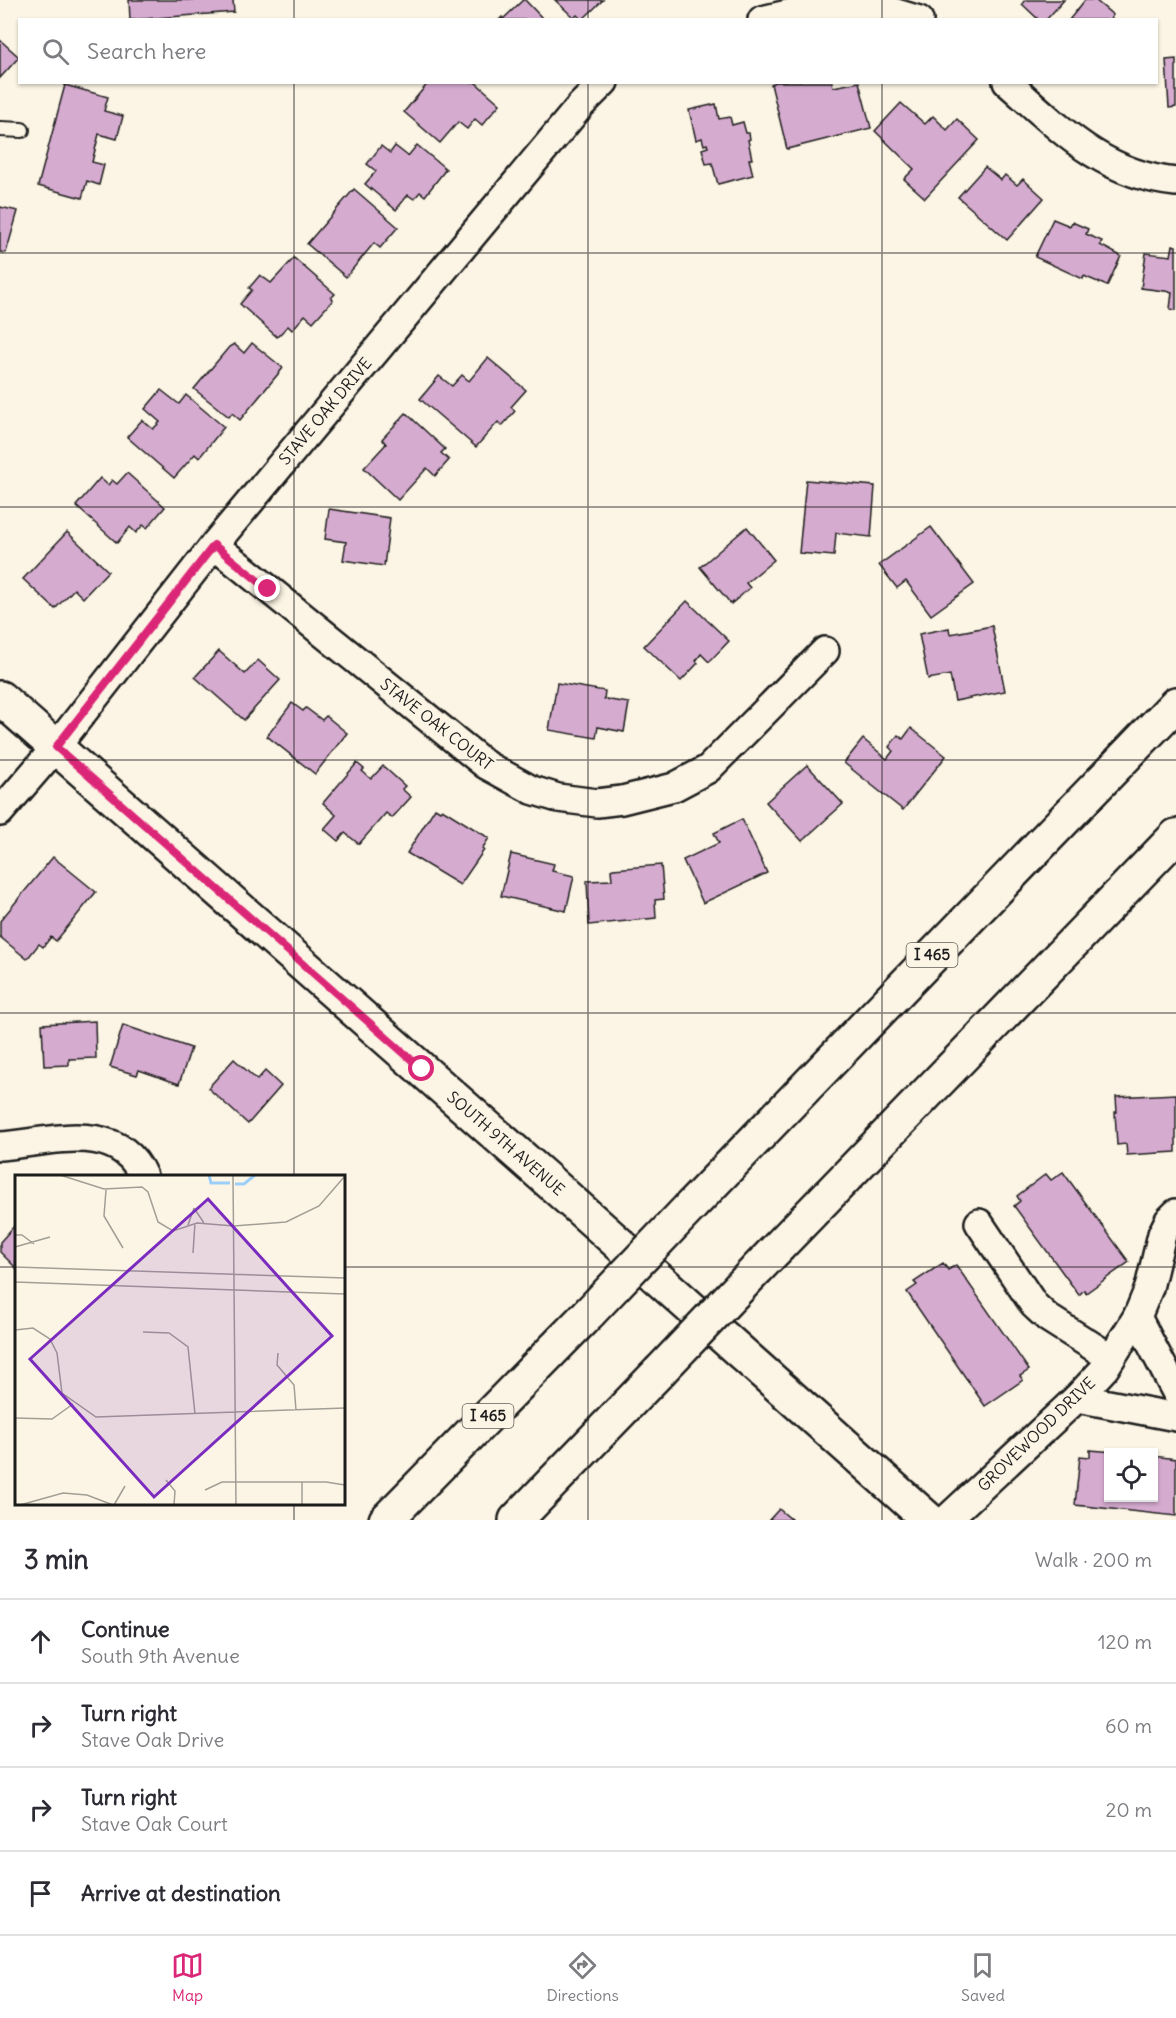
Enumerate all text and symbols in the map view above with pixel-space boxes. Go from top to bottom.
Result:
search box [18,18,1158,84]
icon: search [39,35,72,68]
text: Search here [87,37,206,65]
street label: STAVE OAK DRIVE [274,353,376,469]
route end [254,575,280,601]
street label: STAVE OAK COURT [377,674,497,774]
road number: I 465 [906,943,958,967]
route start [408,1055,434,1081]
street label: SOUTH 9TH AVENUE [443,1087,569,1199]
inset map [15,1175,345,1505]
street label: GROVEWOOD DRIVE [973,1373,1099,1495]
road number: I 465 [462,1404,514,1428]
map controls [1104,1448,1158,1502]
button: locate [1104,1448,1158,1502]
text: 3 min [24,1543,89,1576]
text: Walk · 200 m [1035,1547,1152,1572]
text: Continue [81,1615,170,1643]
icon: ahead [24,1625,57,1658]
text: 120 m [1098,1629,1152,1654]
text: South 9th Avenue [81,1643,240,1668]
text: Turn right [81,1699,177,1727]
icon: right [24,1709,57,1742]
text: 60 m [1105,1713,1152,1738]
text: Stave Oak Drive [81,1727,224,1752]
text: Turn right [81,1783,177,1811]
icon: right [24,1793,57,1826]
text: 20 m [1106,1797,1152,1822]
text: Stave Oak Court [81,1811,228,1836]
icon: arrive [24,1877,57,1910]
text: Arrive at destination [81,1879,281,1907]
tab: Map [171,1949,204,2005]
tab: Directions [546,1949,619,2005]
tab: Saved [961,1949,1005,2005]

